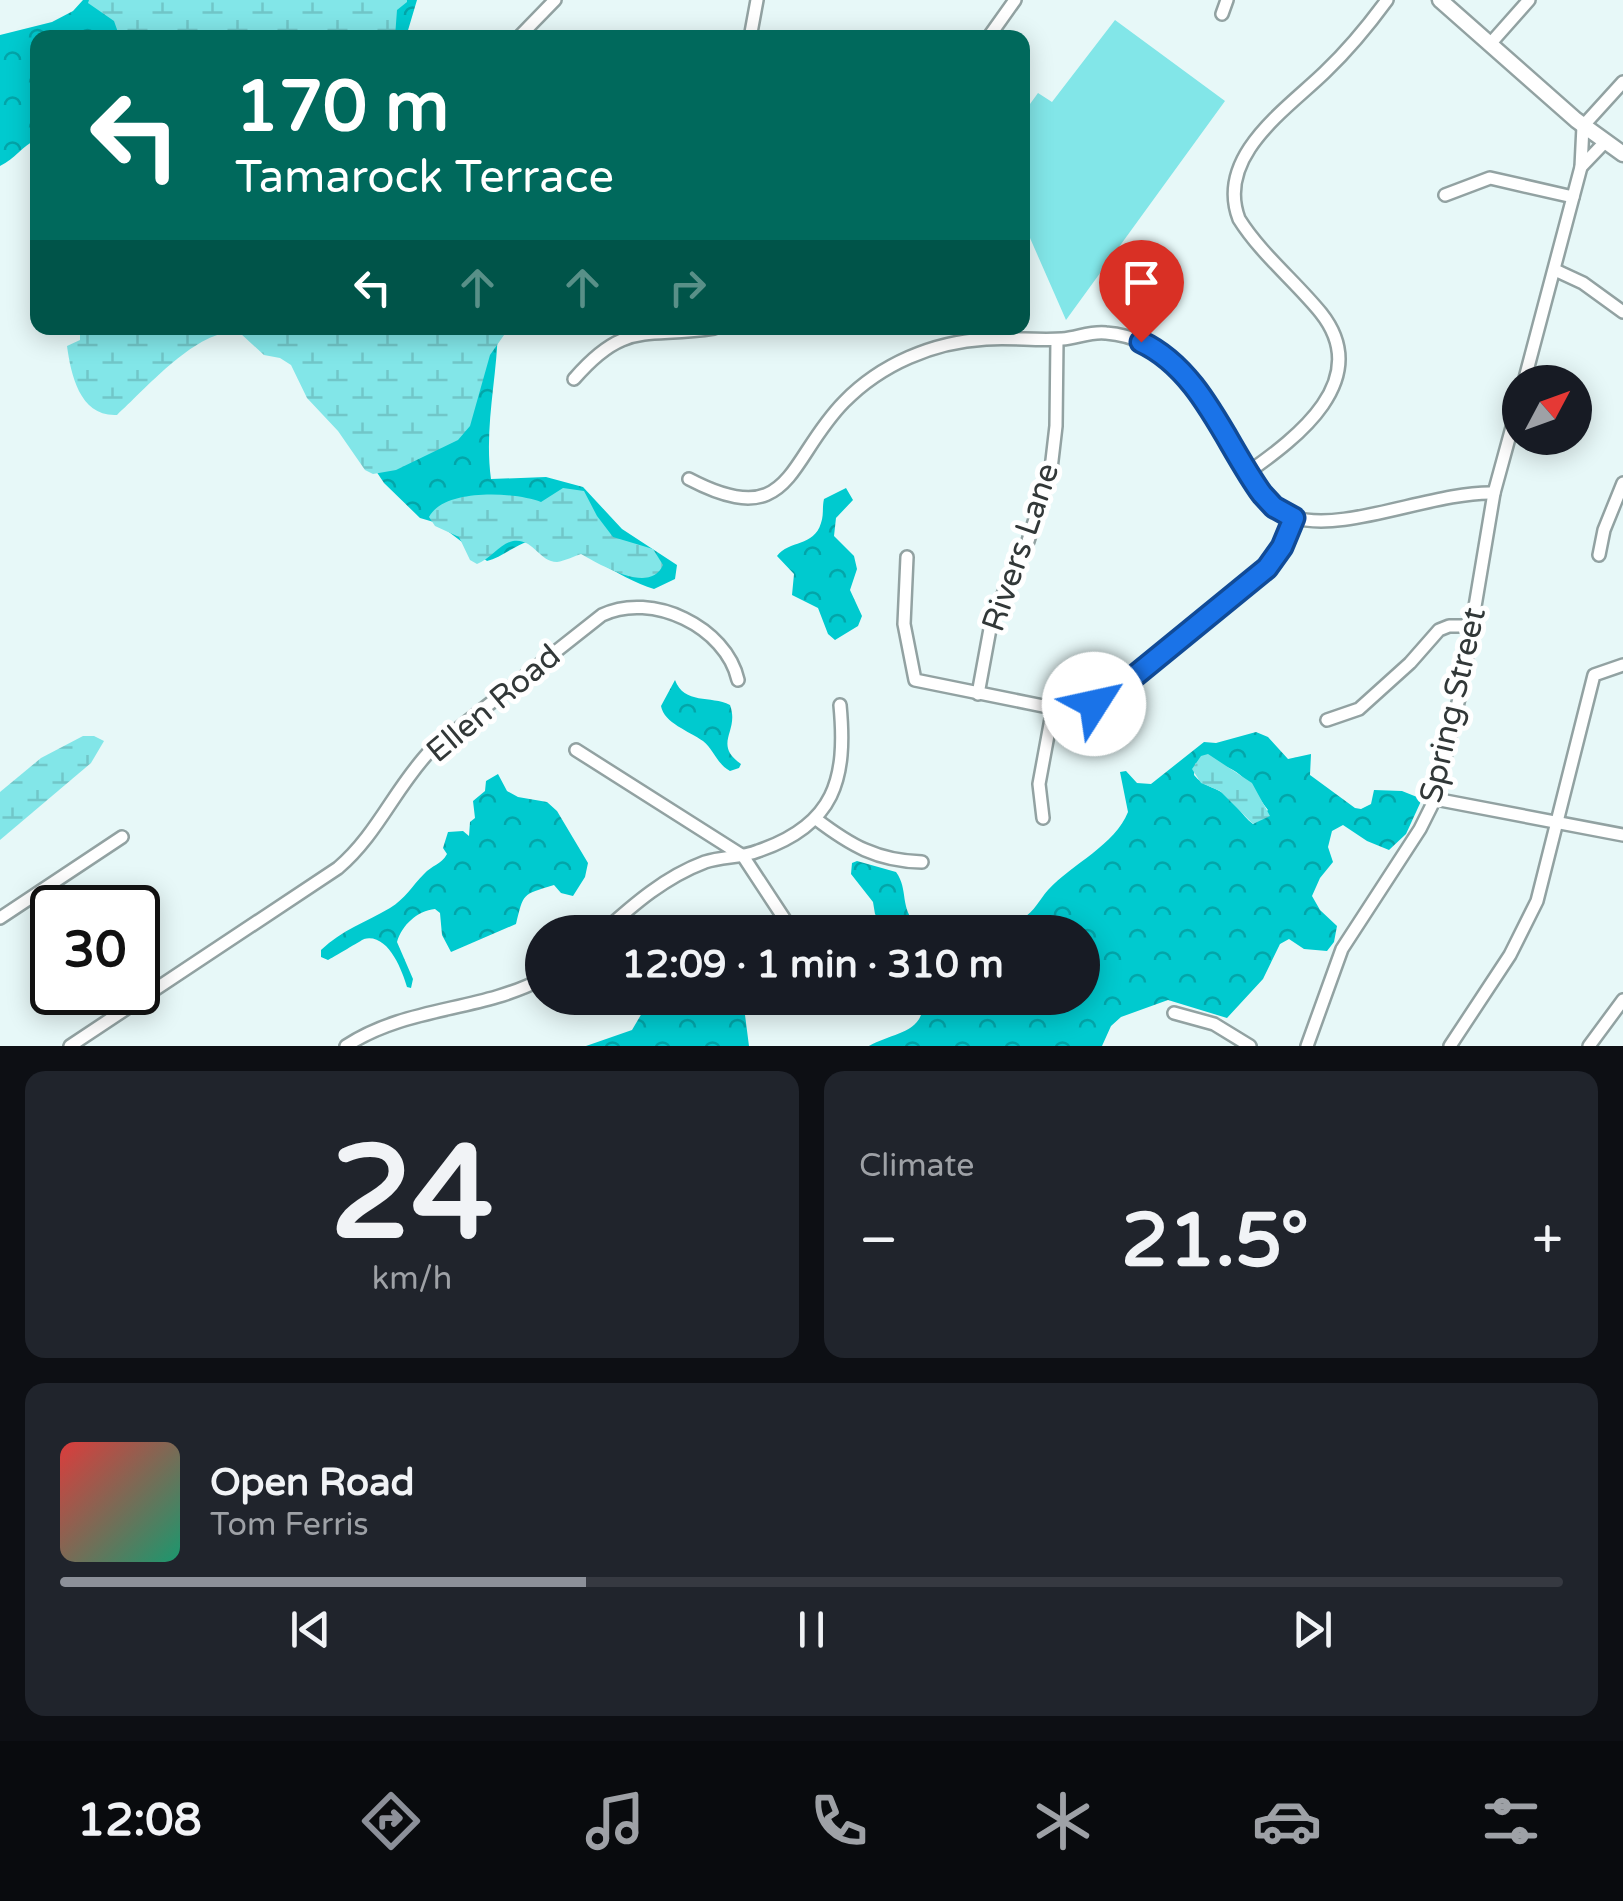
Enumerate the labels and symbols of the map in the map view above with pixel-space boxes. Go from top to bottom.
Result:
pin [1099,240,1184,343]
north arrow [1502,365,1592,455]
street label: Rivers Lane [974,458,1067,637]
street label: Spring Street [1412,604,1494,807]
street label: Ellen Road [419,637,568,771]
position arrow [1042,652,1146,756]
speed limit sign: 30 [30,885,160,1015]

